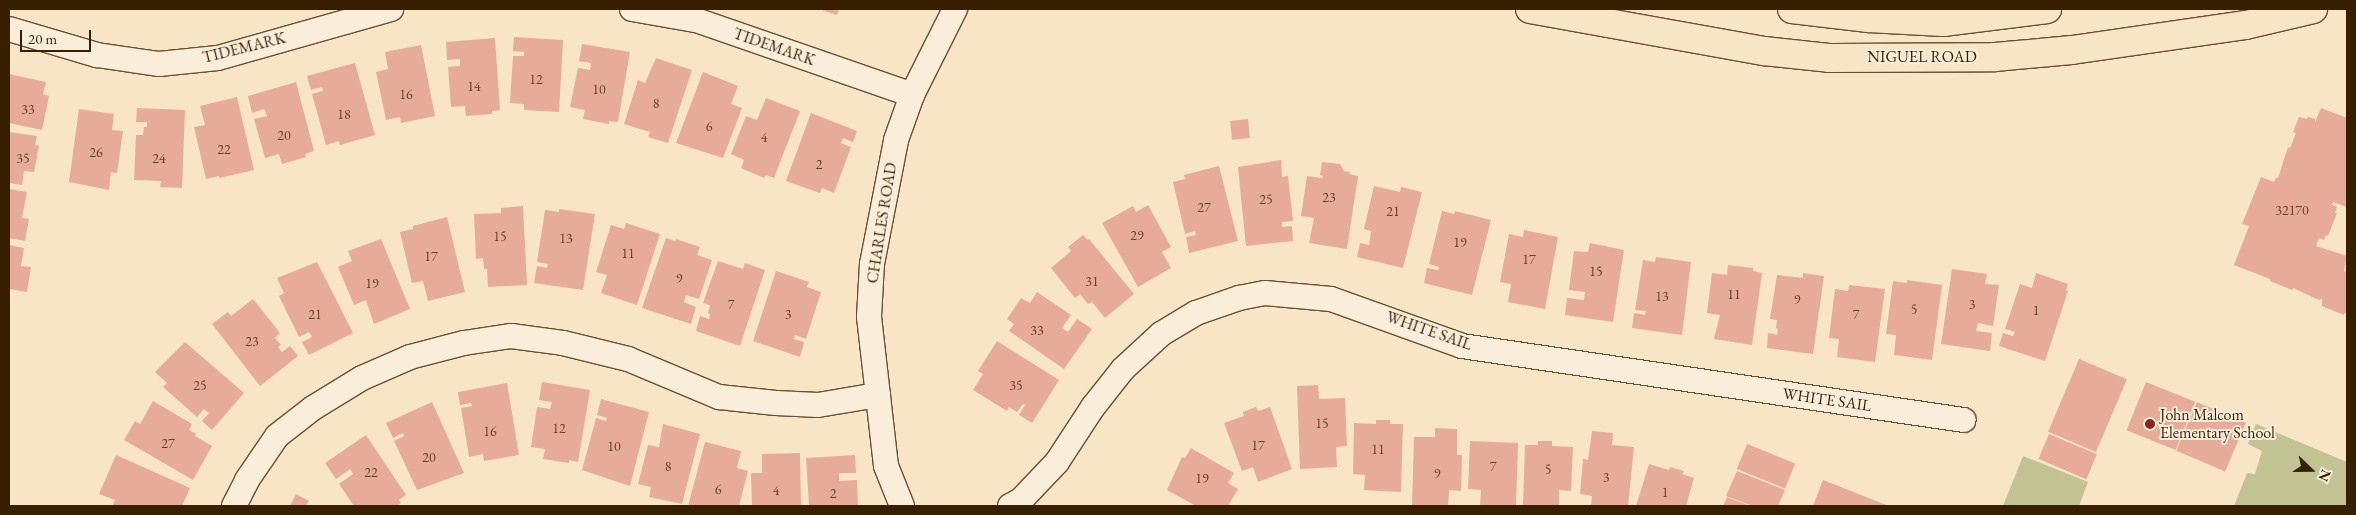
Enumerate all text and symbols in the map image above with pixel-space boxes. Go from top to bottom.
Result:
scale bar [22,20,94,52]
street label: TIDEMARK [731,24,817,70]
street label: TIDEMARK [200,28,288,68]
text: 20 m [28,29,57,48]
street label: NIGUEL ROAD [1867,47,1977,67]
house number: 12 [529,71,543,87]
house number: 14 [467,78,481,94]
house number: 10 [592,81,606,97]
house number: 16 [399,86,413,102]
house number: 8 [653,95,659,111]
house number: 33 [21,101,35,117]
house number: 18 [337,106,351,122]
house number: 6 [706,118,712,134]
house number: 20 [277,127,291,143]
house number: 4 [761,129,767,145]
house number: 22 [217,141,231,157]
house number: 26 [89,144,103,160]
house number: 35 [16,150,30,166]
house number: 24 [152,150,166,166]
house number: 2 [816,156,822,172]
street label: CHARLES ROAD [863,161,901,285]
house number: 23 [1322,189,1336,205]
house number: 25 [1259,191,1273,207]
house number: 27 [1197,199,1211,215]
house number: 32170 [2275,202,2309,218]
house number: 21 [1386,203,1400,219]
house number: 29 [1130,227,1144,243]
house number: 15 [493,228,507,244]
house number: 13 [559,230,573,246]
house number: 19 [1453,234,1467,250]
house number: 11 [621,245,635,261]
house number: 17 [424,248,438,264]
house number: 17 [1522,251,1536,267]
house number: 15 [1589,263,1603,279]
house number: 9 [676,270,682,286]
house number: 31 [1085,273,1099,289]
house number: 19 [365,275,379,291]
house number: 11 [1727,286,1741,302]
house number: 13 [1655,288,1669,304]
house number: 9 [1794,291,1800,307]
house number: 7 [728,296,734,312]
house number: 3 [1969,296,1975,312]
house number: 5 [1911,301,1917,317]
house number: 1 [2033,302,2039,318]
house number: 21 [308,306,322,322]
house number: 3 [785,306,791,322]
house number: 7 [1853,306,1859,322]
street label: WHITE SAIL [1384,307,1474,355]
house number: 33 [1030,322,1044,338]
house number: 23 [245,333,259,349]
house number: 25 [193,377,207,393]
house number: 35 [1009,377,1023,393]
street label: WHITE SAIL [1781,384,1873,416]
place label: John Malcom Elementary School [2160,405,2275,443]
house number: 15 [1315,415,1329,431]
marker: John Malcom Elementary School [2144,418,2156,430]
house number: 12 [552,420,566,436]
house number: 16 [483,423,497,439]
house number: 27 [161,435,175,451]
house number: 17 [1251,437,1265,453]
house number: 10 [607,438,621,454]
house number: 11 [1371,441,1385,457]
north arrow [2286,445,2336,495]
house number: 20 [422,449,436,465]
house number: 8 [665,458,671,474]
house number: 7 [1490,458,1496,474]
house number: 5 [1545,461,1551,477]
house number: 22 [364,464,378,480]
house number: 9 [1434,465,1440,481]
text: N [2314,467,2335,484]
house number: 3 [1603,469,1609,485]
house number: 19 [1195,470,1209,486]
house number: 6 [715,481,721,497]
house number: 4 [773,482,779,498]
house number: 1 [1662,484,1668,500]
house number: 2 [830,485,836,501]

